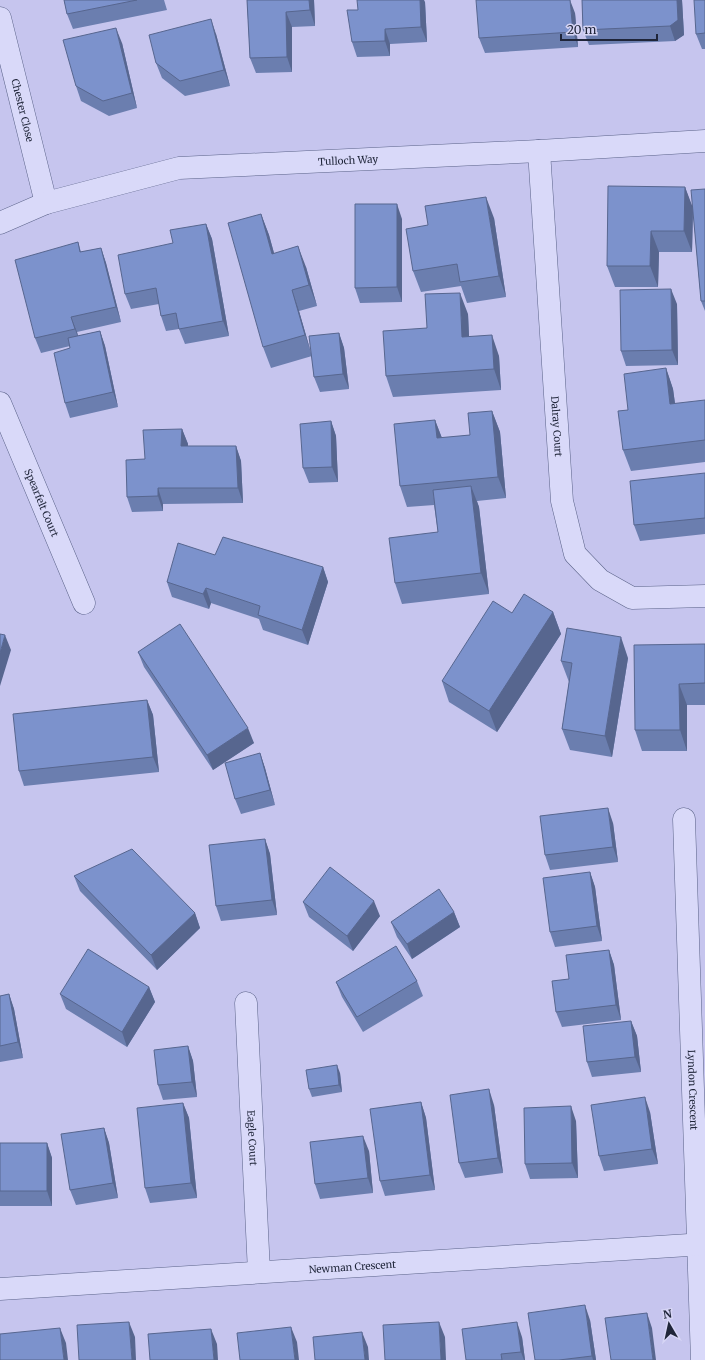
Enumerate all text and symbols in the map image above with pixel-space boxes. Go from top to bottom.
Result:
scale bar [561,16,657,42]
text: 20 m [567,22,596,37]
street label: Chester Close [9,77,37,143]
street label: Tulloch Way [318,152,379,168]
street label: Dalray Court [549,396,566,457]
street label: Spearfelt Court [22,467,62,539]
street label: Lyndon Crescent [685,1049,701,1130]
street label: Eagle Court [245,1110,260,1166]
street label: Newman Crescent [308,1257,396,1276]
north arrow [649,1304,689,1344]
text: N [662,1306,673,1322]

